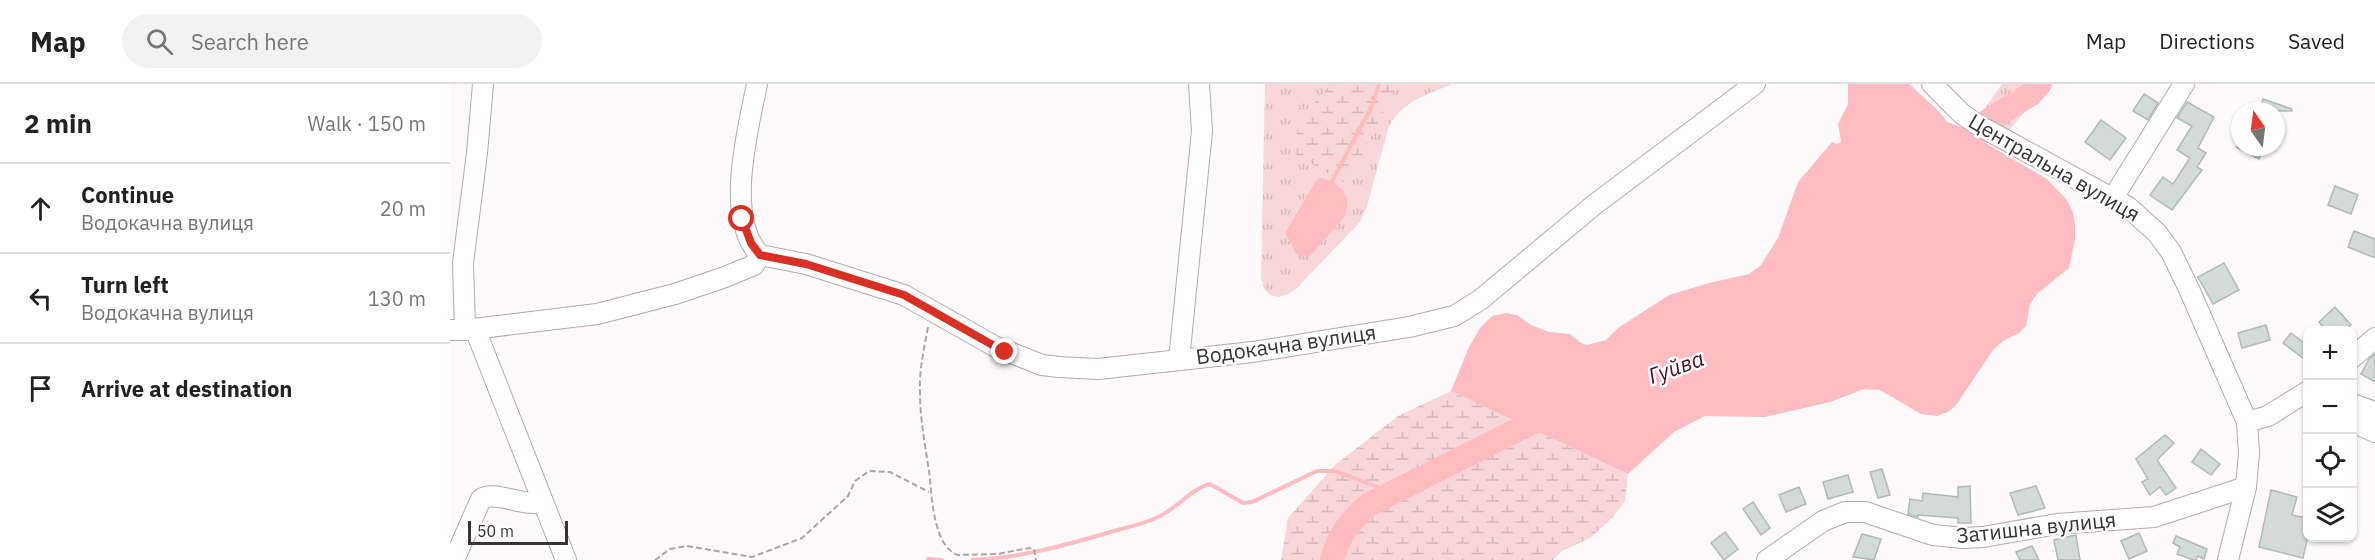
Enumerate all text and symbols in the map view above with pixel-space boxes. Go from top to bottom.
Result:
search box [122,14,542,68]
text: Map [30,23,86,60]
icon: search [143,25,176,58]
text: Search here [191,27,309,56]
text: Map [2086,27,2126,55]
text: Directions [2159,27,2255,55]
text: Saved [2288,27,2345,55]
north arrow [2231,102,2285,156]
text: 2 min [24,106,92,140]
street label: Центральна вулиця [1964,107,2145,228]
text: Walk · 150 m [308,110,426,137]
text: Continue [81,180,174,209]
icon: ahead [24,192,57,225]
text: 20 m [380,195,426,222]
route start [728,205,754,231]
text: Водокачна вулиця [81,209,254,236]
text: Turn left [81,270,169,299]
icon: left [24,282,57,315]
text: 130 m [368,285,426,312]
text: Водокачна вулиця [81,299,254,326]
street label: Водокачна вулиця [1194,318,1378,371]
map controls [2303,326,2357,542]
button: + [2303,326,2357,380]
route end [991,338,1017,364]
water label: Гуйва [1644,343,1708,390]
icon: arrive [24,372,57,405]
text: Arrive at destination [81,374,292,403]
button: − [2303,380,2357,434]
button: locate [2303,434,2357,488]
button: layers [2303,488,2357,542]
street label: Затишна вулиця [1955,505,2117,549]
scale bar [468,518,568,546]
text: 50 m [477,521,514,541]

